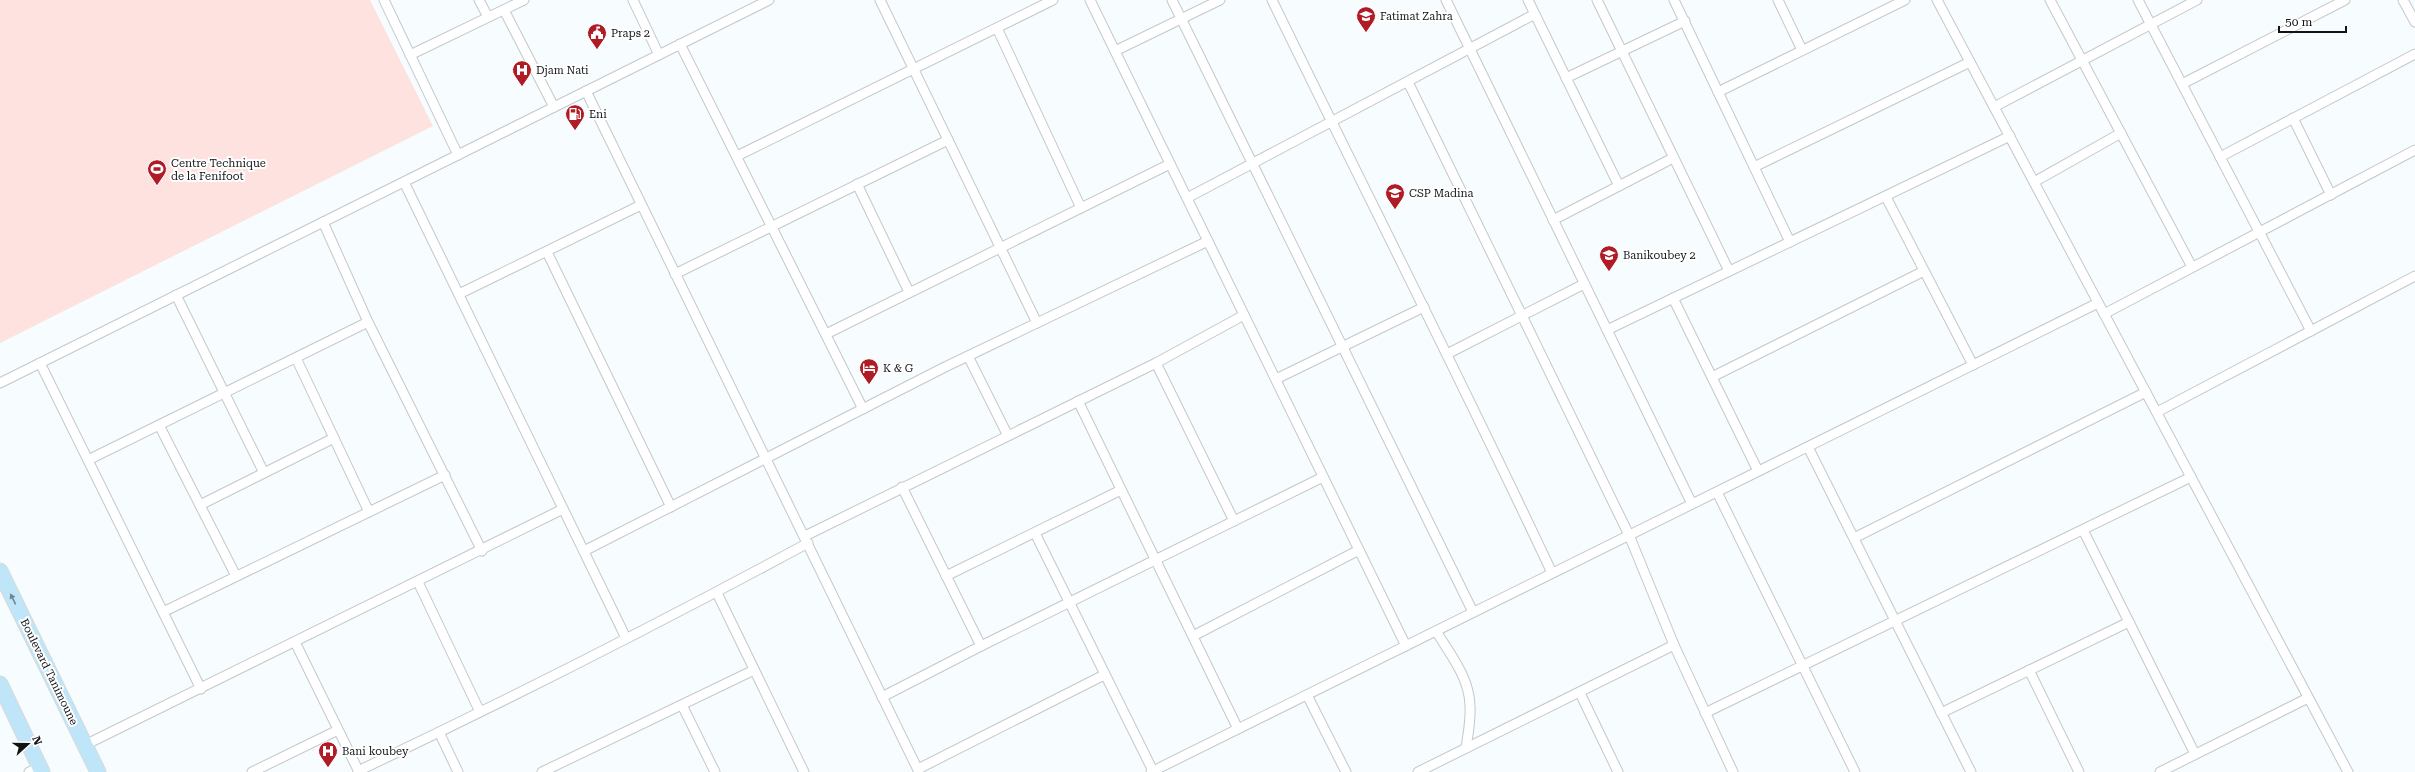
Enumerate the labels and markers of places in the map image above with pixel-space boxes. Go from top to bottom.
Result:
school or university icon: Fatimat Zahra [1355,5,1377,33]
place label: Fatimat Zahra [1380,10,1453,23]
public building icon: Praps 2 [586,22,608,50]
place label: Praps 2 [611,27,650,40]
hospital icon: Djam Nati [511,59,533,87]
place label: Djam Nati [536,64,589,77]
fuel station icon: Eni [564,103,586,131]
place label: Eni [589,108,607,121]
place label: Centre Technique de la Fenifoot [171,157,266,183]
sports icon: Centre Technique de la Fenifoot [146,158,168,186]
school or university icon: CSP Madina [1384,182,1406,210]
place label: CSP Madina [1409,187,1474,200]
school or university icon: Banikoubey 2 [1598,244,1620,272]
place label: Banikoubey 2 [1623,249,1696,262]
hotel icon: K & G [858,357,880,385]
place label: K & G [883,362,914,375]
hospital icon: Bani koubey [317,740,339,768]
place label: Bani koubey [342,745,409,758]

